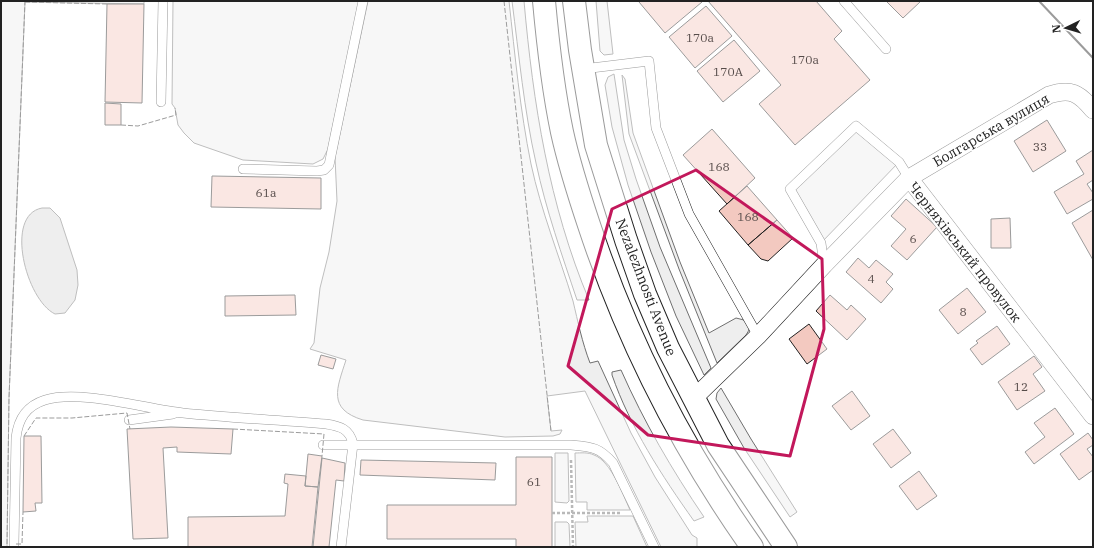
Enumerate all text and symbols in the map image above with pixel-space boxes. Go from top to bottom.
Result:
north arrow [1046,8,1086,48]
text: N [1049,24,1063,34]
house number: 170а [686,30,715,45]
house number: 170а [791,52,820,67]
house number: 170А [713,64,744,79]
street label: Болгарська вулиця [929,89,1053,171]
house number: 33 [1033,139,1047,154]
house number: 168 [708,159,730,174]
street label: Черняхівський провулок [905,178,1025,326]
house number: 61а [256,185,277,200]
house number: 168 [737,209,759,224]
street label: Nezalezhnosti Avenue [611,216,681,358]
house number: 6 [909,231,917,246]
house number: 4 [867,271,875,286]
house number: 8 [959,304,967,319]
house number: 12 [1014,379,1028,394]
house number: 61 [527,474,541,489]

